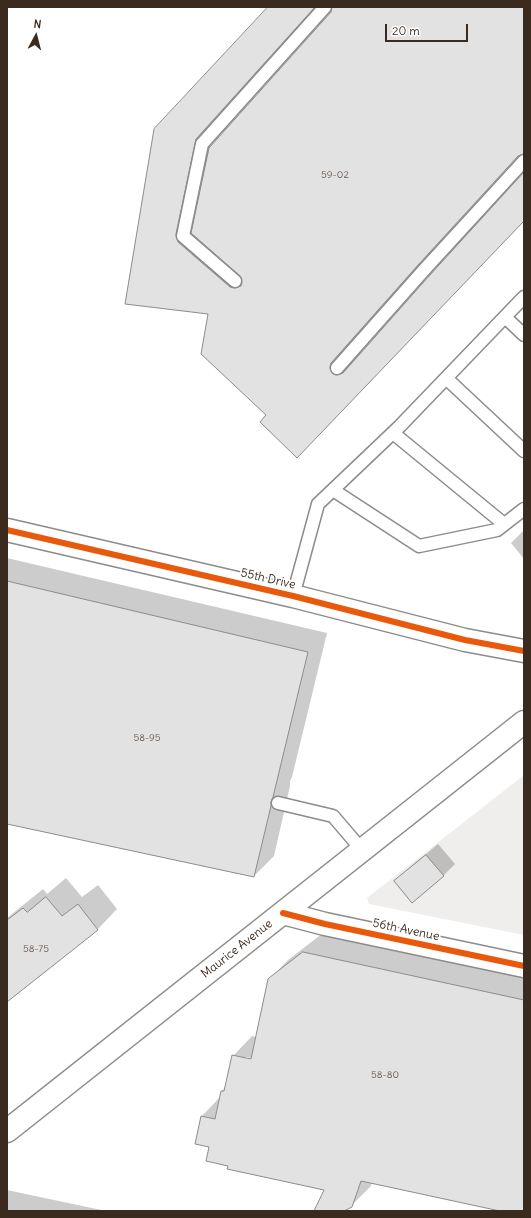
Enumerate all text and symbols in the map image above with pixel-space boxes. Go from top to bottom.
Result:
north arrow [16,16,56,56]
scale bar [387,16,470,42]
text: N [33,17,42,31]
text: 20 m [392,23,420,38]
house number: 59-02 [321,169,349,181]
street label: 55th Drive [239,566,297,592]
house number: 58-95 [133,732,161,744]
street label: 56th Avenue [371,916,441,944]
street label: Maurice Avenue [198,917,276,981]
house number: 58-75 [23,943,49,955]
house number: 58-80 [371,1069,399,1081]

